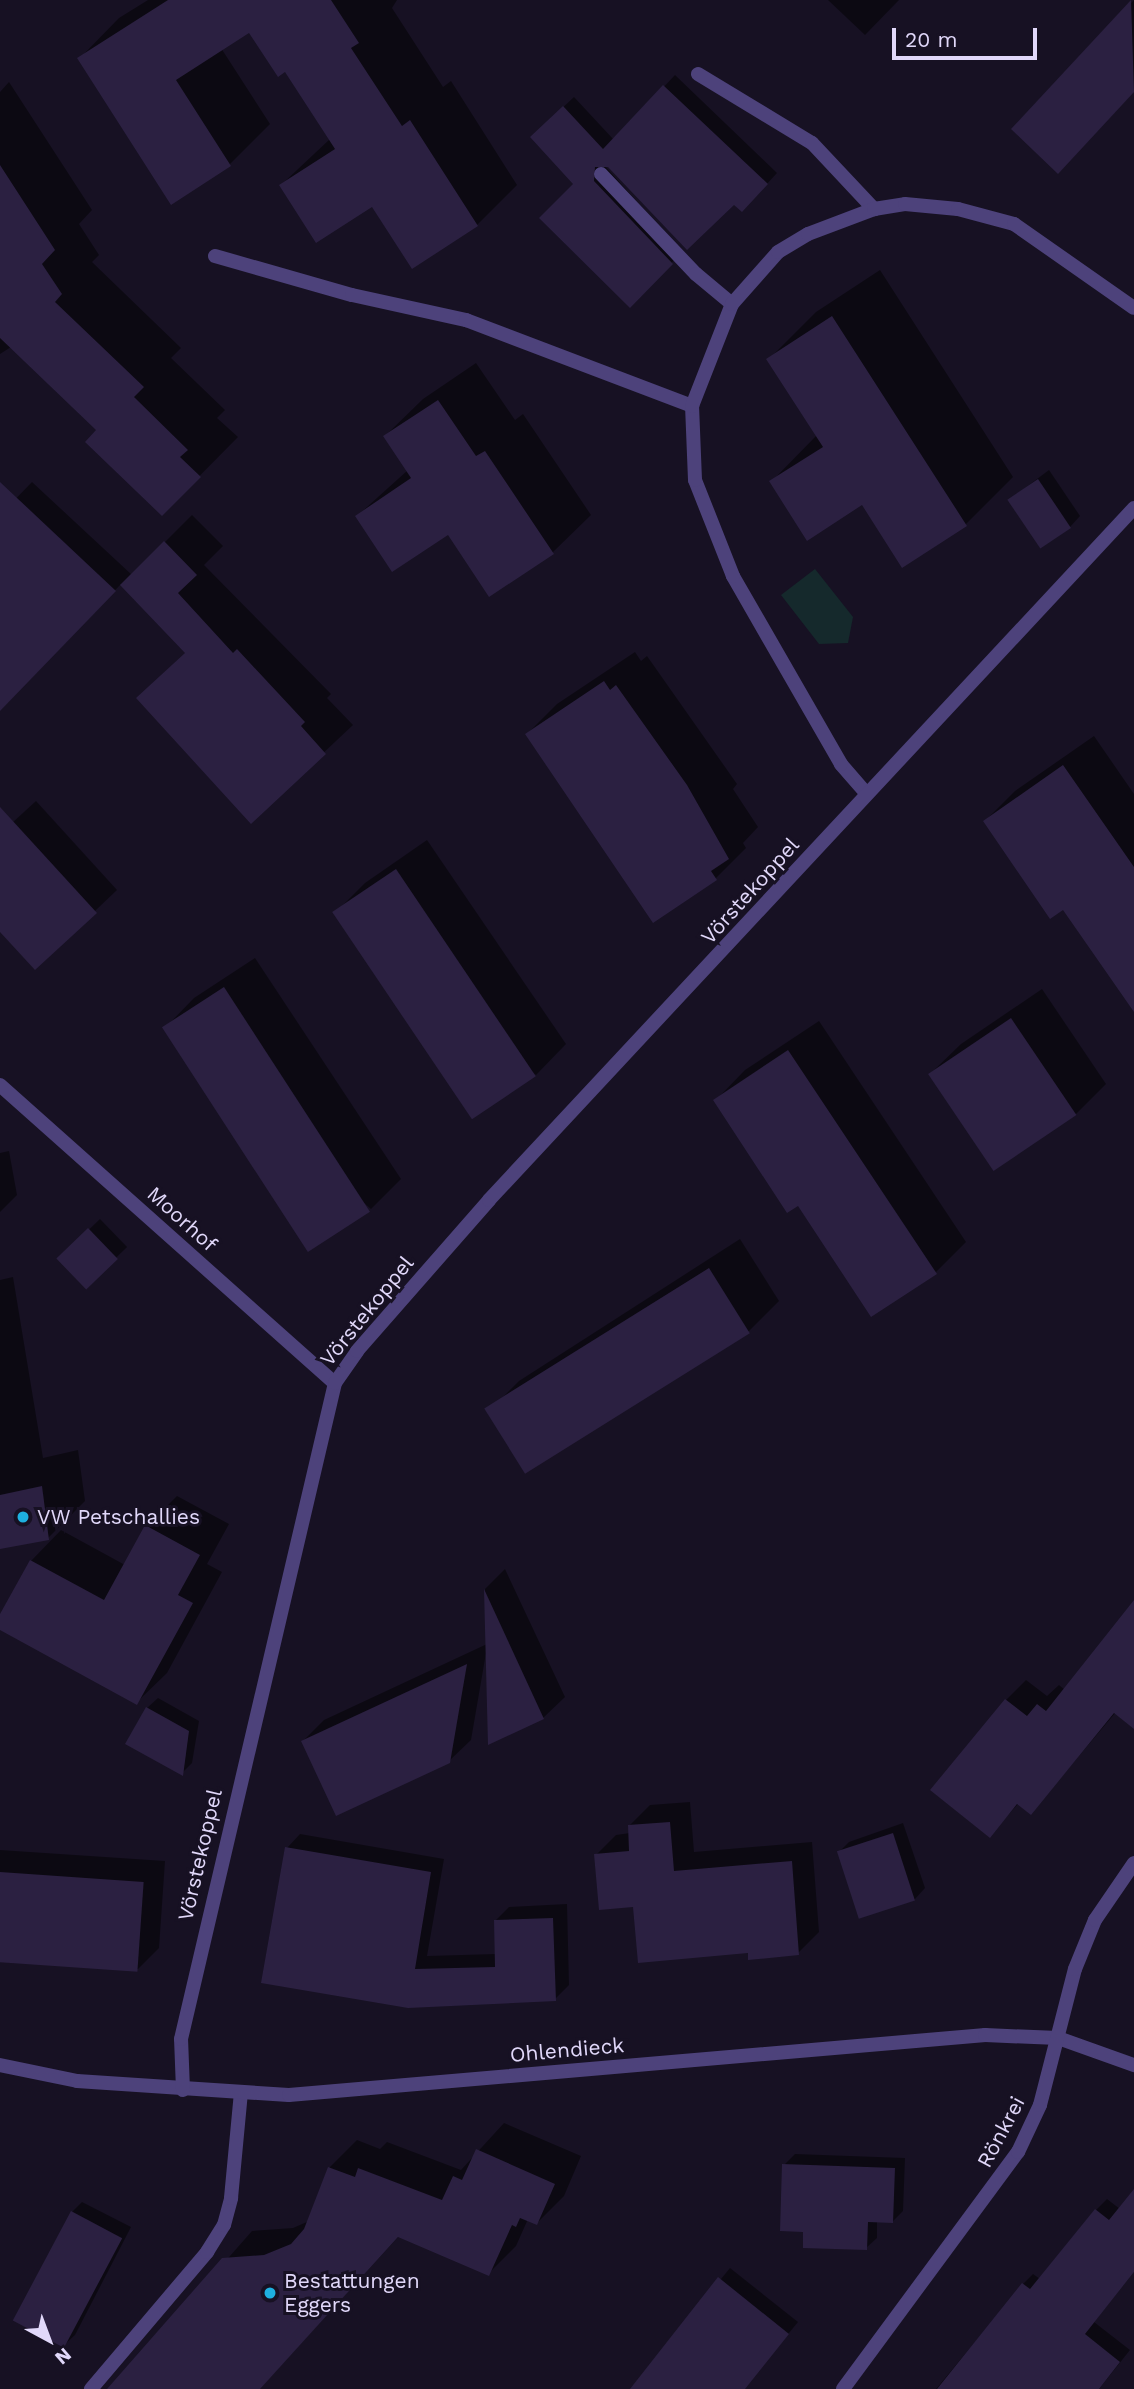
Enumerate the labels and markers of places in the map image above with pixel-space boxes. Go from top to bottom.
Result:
place label: VW Petschallies [37,1504,201,1530]
marker: VW Petschallies [15,1509,31,1525]
place label: Bestattungen Eggers [284,2268,420,2318]
marker: Bestattungen Eggers [262,2285,278,2301]

